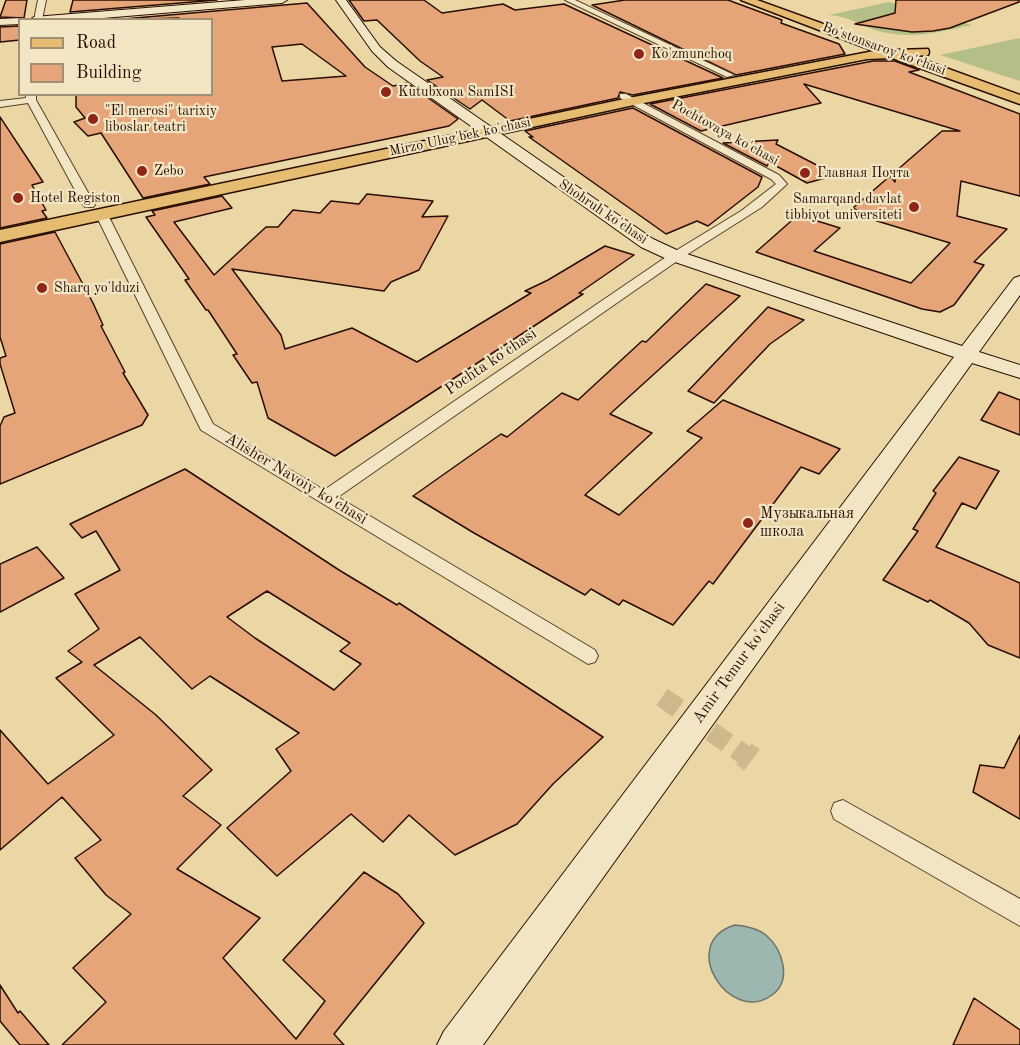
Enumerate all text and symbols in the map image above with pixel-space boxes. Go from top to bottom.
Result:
legend [18,18,213,96]
street label: Bo'stonsaroy ko'chasi [820,19,948,79]
text: Road [76,34,116,52]
place label: Ko'zmunchoq [651,46,732,62]
marker: Ko'zmunchoq [632,47,646,61]
text: Building [76,64,141,82]
place label: Kutubxona SamISI [398,84,514,100]
marker: Kutubxona SamISI [379,85,393,99]
street label: Pochtovaya ko'chasi [668,97,782,169]
place label: "El merosi" tarixiy liboslar teatri [105,103,217,136]
marker: "El merosi" tarixiy liboslar teatri [86,112,100,126]
street label: Mirzo Ulug'bek ko'chasi [388,114,532,160]
place label: Zebo [154,163,184,179]
marker: Zebo [135,164,149,178]
place label: Главная Почта [817,165,910,181]
marker: Главная Почта [798,166,812,180]
street label: Shohruh ko'chasi [555,176,651,248]
place label: Hotel Registon [30,190,120,206]
marker: Hotel Registon [11,191,25,205]
place label: Samarqand davlat tibbiyot universiteti [785,191,902,224]
marker: Samarqand davlat tibbiyot universiteti [907,200,921,214]
place label: Sharq yo'lduzi [54,280,139,296]
marker: Sharq yo'lduzi [35,281,49,295]
street label: Pochta ko'chasi [441,324,541,400]
street label: Alisher Navoiy ko'chasi [221,429,371,529]
place label: Музыкальная школа [760,504,854,542]
marker: Музыкальная школа [741,516,755,530]
street label: Amir Temur ko'chasi [689,599,789,727]

